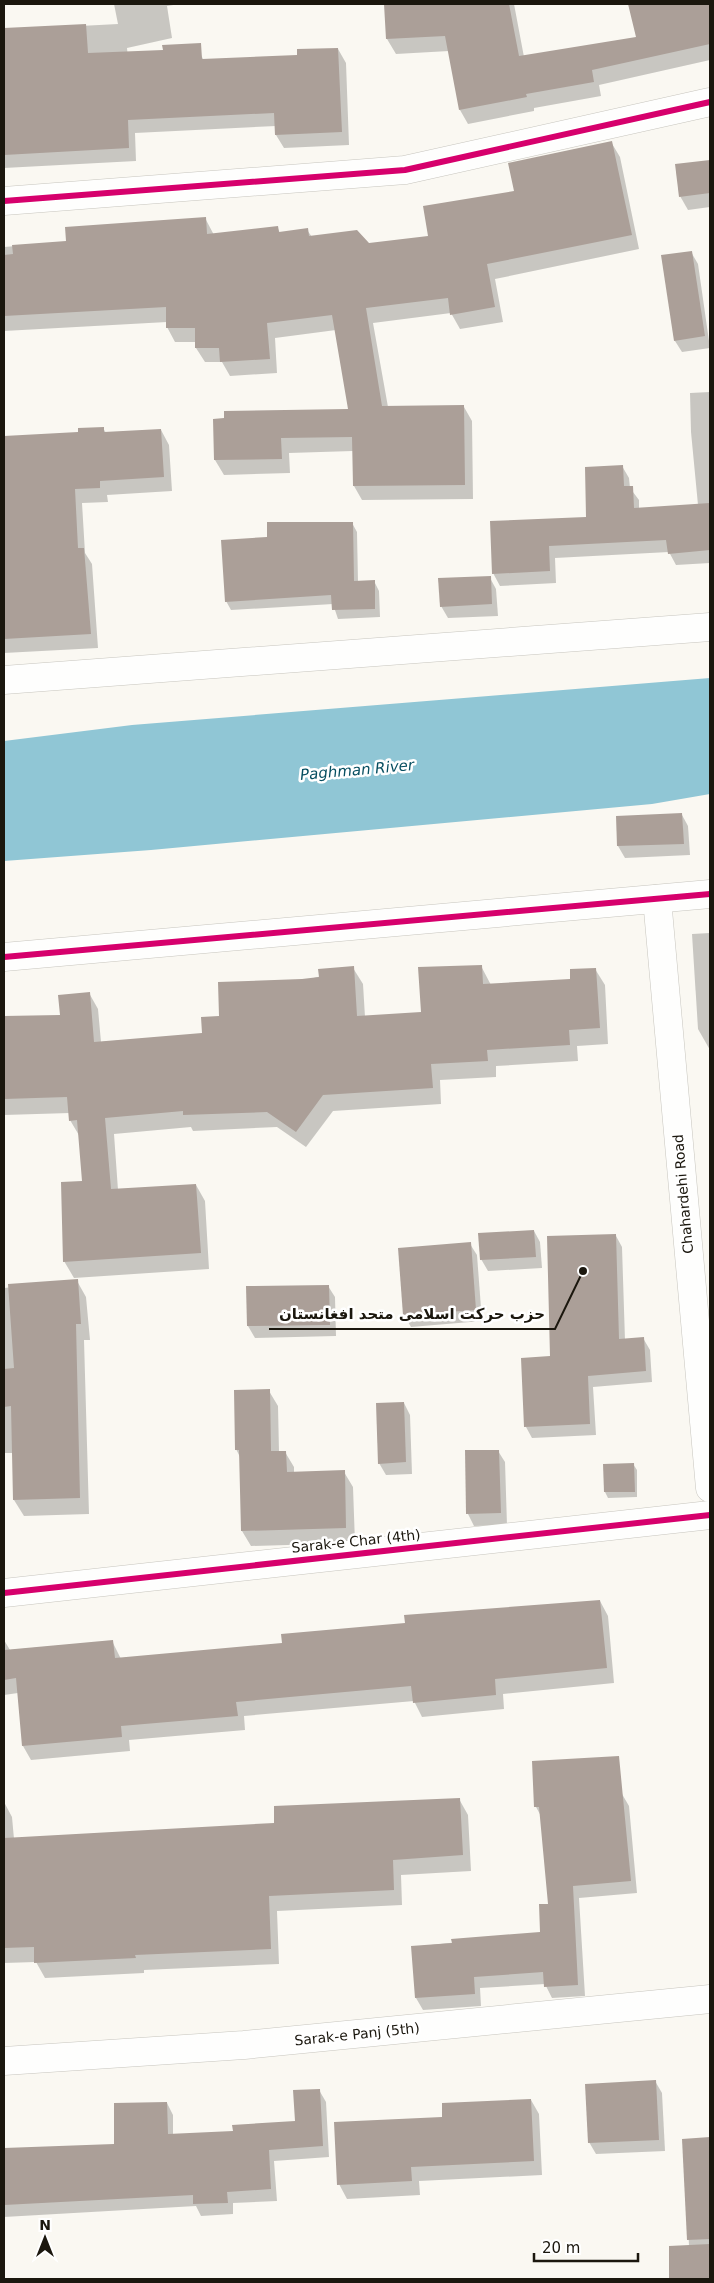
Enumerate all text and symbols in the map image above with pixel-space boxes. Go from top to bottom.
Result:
water label: Paghman River [299,756,415,784]
street label: Chahardehi Road [670,1134,696,1254]
callout: حزب حرکت اسلامی متحد افغانستان [269,1299,555,1329]
text: حزب حرکت اسلامی متحد افغانستان [279,1305,545,1323]
street label: Sarak-e Char (4th) [291,1526,421,1556]
street label: Sarak-e Panj (5th) [294,2019,420,2049]
north arrow [20,2213,70,2263]
text: N [39,2217,51,2233]
scale bar [534,2230,638,2262]
text: 20 m [542,2239,580,2257]

